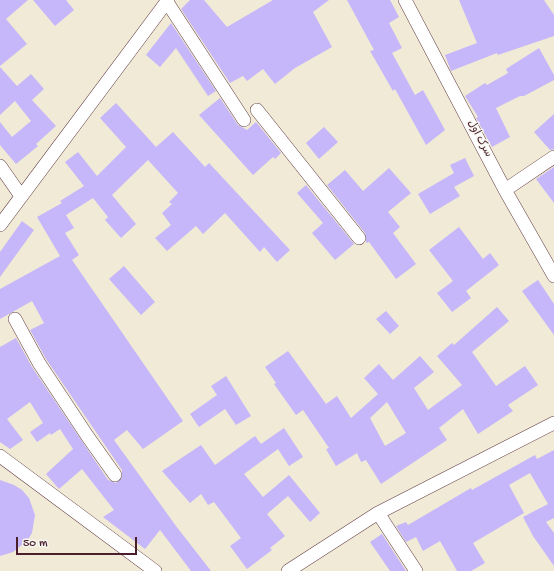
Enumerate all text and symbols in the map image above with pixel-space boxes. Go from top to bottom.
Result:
street label: سرک اول [464,118,494,160]
scale bar [18,529,139,555]
text: 50 m [23,537,48,551]

